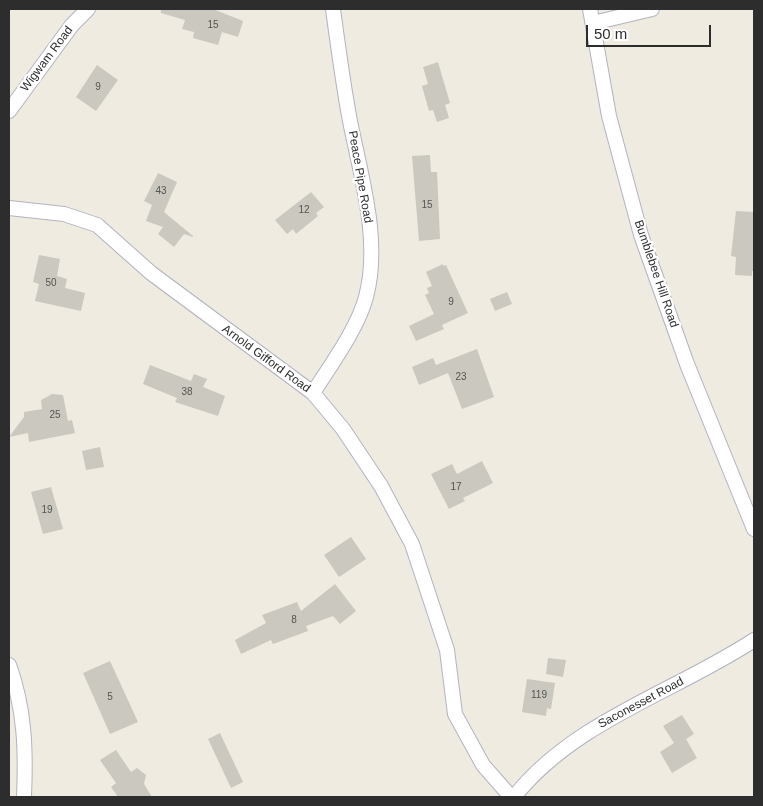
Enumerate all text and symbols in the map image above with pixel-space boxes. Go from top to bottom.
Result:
scale bar [588,15,713,47]
house number: 15 [207,19,219,31]
street label: Wigwam Road [18,24,76,94]
text: 50 m [594,25,627,42]
house number: 9 [95,81,101,93]
street label: Peace Pipe Road [345,130,375,224]
house number: 43 [155,185,167,197]
house number: 15 [421,199,433,211]
house number: 12 [298,204,310,216]
street label: Bumblebee Hill Road [631,218,681,330]
house number: 50 [45,277,57,289]
house number: 9 [448,296,454,308]
street label: Arnold Gifford Road [219,322,313,396]
house number: 23 [455,371,467,383]
house number: 38 [181,386,193,398]
house number: 25 [49,409,61,421]
house number: 17 [450,481,462,493]
house number: 19 [41,504,53,516]
house number: 8 [291,614,297,626]
street label: Saconesset Road [596,674,686,732]
house number: 119 [531,689,547,701]
house number: 5 [107,691,113,703]

